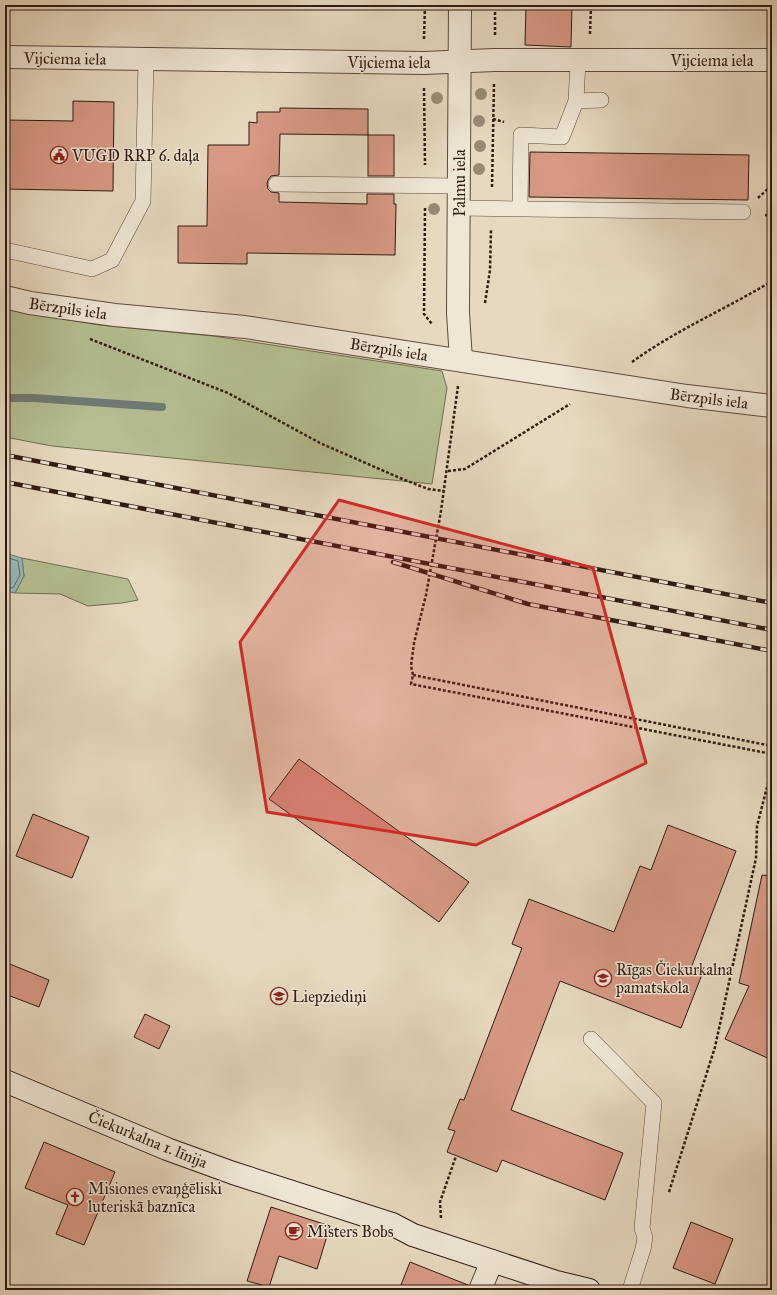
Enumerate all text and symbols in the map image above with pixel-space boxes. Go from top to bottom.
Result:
street label: Vijciema iela [22,48,107,69]
street label: Vijciema iela [670,51,754,70]
street label: Vijciema iela [347,53,431,72]
public building icon: VUGD RRP 6. daļa [49,145,69,165]
place label: VUGD RRP 6. daļa [71,146,200,165]
street label: Palmu iela [450,149,469,217]
street label: Bērzpils iela [28,294,108,323]
street label: Bērzpils iela [349,334,430,365]
street label: Bērzpils iela [669,384,749,413]
place label: Rīgas Čiekurkalna pamatskola [615,959,733,997]
school or university icon: Rīgas Čiekurkalna pamatskola [593,968,613,988]
school or university icon: Liepziediņi [269,986,289,1006]
place label: Liepziediņi [292,987,367,1006]
street label: Čiekurkalna 1. līnija [86,1106,211,1172]
place label: Misiones evaņģēliski luteriskā baznīca [88,1179,223,1216]
church icon: Misiones evaņģēliski luteriskā baznīca [65,1187,85,1207]
cafe icon: Misters Bobs [284,1221,304,1241]
place label: Misters Bobs [307,1222,394,1241]

